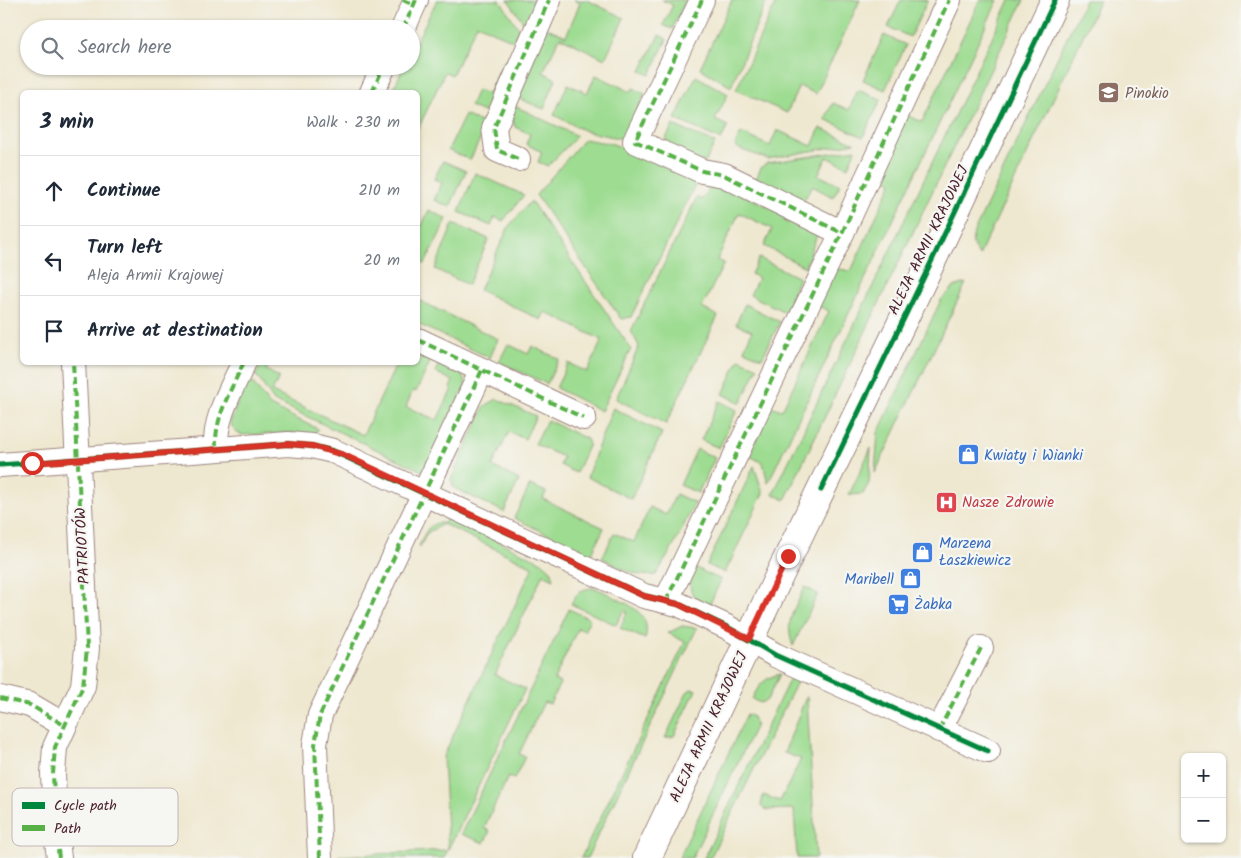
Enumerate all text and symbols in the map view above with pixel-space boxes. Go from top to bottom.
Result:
search box [20,20,420,75]
text: Search here [78,33,172,63]
icon: search [38,34,66,62]
school or university icon: Pinokio [1097,81,1121,105]
place label: Pinokio [1125,82,1169,106]
text: 3 min [40,106,94,139]
text: Walk · 230 m [306,110,400,135]
street label: ALEJA ARMII KRAJOWEJ [882,161,976,319]
text: Continue [87,176,160,206]
icon: ahead [40,177,68,205]
text: 210 m [359,178,400,203]
text: Turn left [87,233,162,263]
icon: left [40,247,68,275]
text: 20 m [364,248,400,273]
text: Aleja Armii Krajowej [87,263,223,288]
text: Arrive at destination [87,316,263,346]
icon: arrive [40,317,68,345]
shop icon: Kwiaty i Wianki [956,443,980,467]
place label: Kwiaty i Wianki [984,444,1084,468]
route start [21,452,44,475]
hospital icon: Nasze Zdrowie [934,490,958,514]
place label: Nasze Zdrowie [962,491,1054,515]
street label: PATRIOTÓW [69,507,97,585]
place label: Marzena Łaszkiewicz [939,532,1011,573]
shop icon: Marzena Łaszkiewicz [911,540,935,564]
route end [777,545,800,568]
shop icon: Maribell [898,567,922,591]
place label: Maribell [845,568,894,592]
supermarket icon: Żabka [886,592,910,616]
place label: Żabka [914,593,952,617]
street label: ALEJA ARMII KRAJOWEJ [663,647,755,807]
map controls [1181,753,1226,843]
button: + [1181,753,1226,798]
legend [12,788,178,846]
text: Cycle path [54,795,117,817]
button: − [1181,798,1226,843]
text: Path [54,818,81,840]

